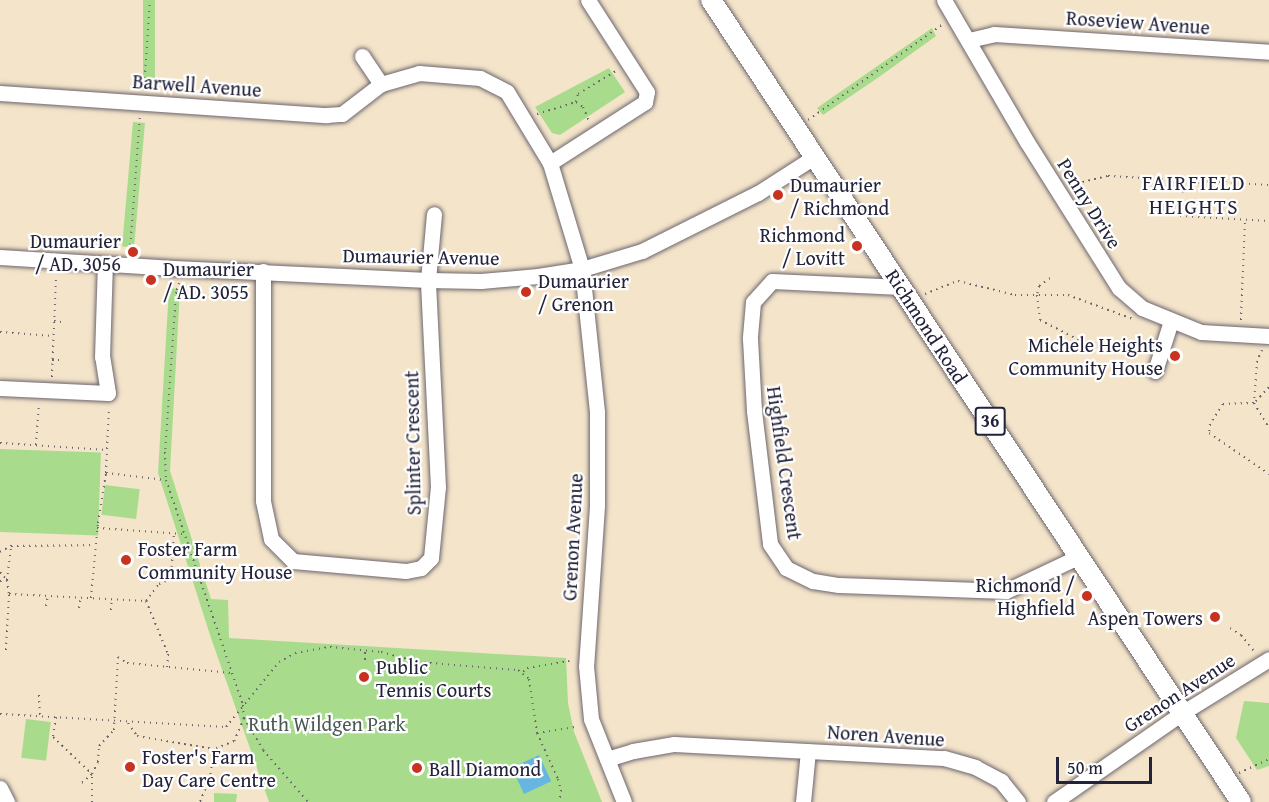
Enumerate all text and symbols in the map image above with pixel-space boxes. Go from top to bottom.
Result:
street label: Roseview Avenue [1065,5,1211,39]
street label: Barwell Avenue [132,69,262,101]
street label: Penny Drive [1053,153,1127,253]
district label: FAIRFIELD HEIGHTS [1142,170,1246,220]
place label: Dumaurier / Richmond [790,172,889,219]
marker: Dumaurier / Richmond [771,188,785,202]
place label: Richmond / Lovitt [760,222,845,269]
place label: Dumaurier / AD. 3056 [30,228,121,275]
marker: Richmond / Lovitt [850,239,864,253]
street label: Dumaurier Avenue [342,243,500,269]
marker: Dumaurier / AD. 3056 [126,245,140,259]
place label: Dumaurier / AD. 3055 [163,256,254,303]
street label: Richmond Road [881,264,973,388]
place label: Dumaurier / Grenon [538,268,629,315]
marker: Dumaurier / AD. 3055 [144,273,158,287]
marker: Dumaurier / Grenon [519,285,533,299]
place label: Michele Heights Community House [1009,332,1163,379]
marker: Michele Heights Community House [1168,349,1182,363]
street label: Splinter Crescent [399,370,425,516]
street label: Highfield Crescent [762,385,808,541]
road number: 36 [974,406,1006,436]
street label: Grenon Avenue [557,473,587,601]
place label: Foster Farm Community House [138,536,292,583]
marker: Foster Farm Community House [119,553,133,567]
place label: Richmond / Highfield [976,572,1075,619]
marker: Richmond / Highfield [1080,589,1094,603]
place label: Aspen Towers [1087,605,1203,629]
marker: Aspen Towers [1208,610,1222,624]
street label: Grenon Avenue [1119,647,1239,737]
place label: Public Tennis Courts [376,654,491,701]
marker: Public Tennis Courts [357,670,371,684]
park label: Ruth Wildgen Park [248,711,406,735]
street label: Noren Avenue [826,719,946,751]
place label: Foster's Farm Day Care Centre [142,744,276,791]
scale bar [1059,745,1155,783]
text: 50 m [1067,754,1103,781]
place label: Ball Diamond [429,756,541,780]
marker: Foster's Farm Day Care Centre [123,760,137,774]
marker: Ball Diamond [410,761,424,775]

